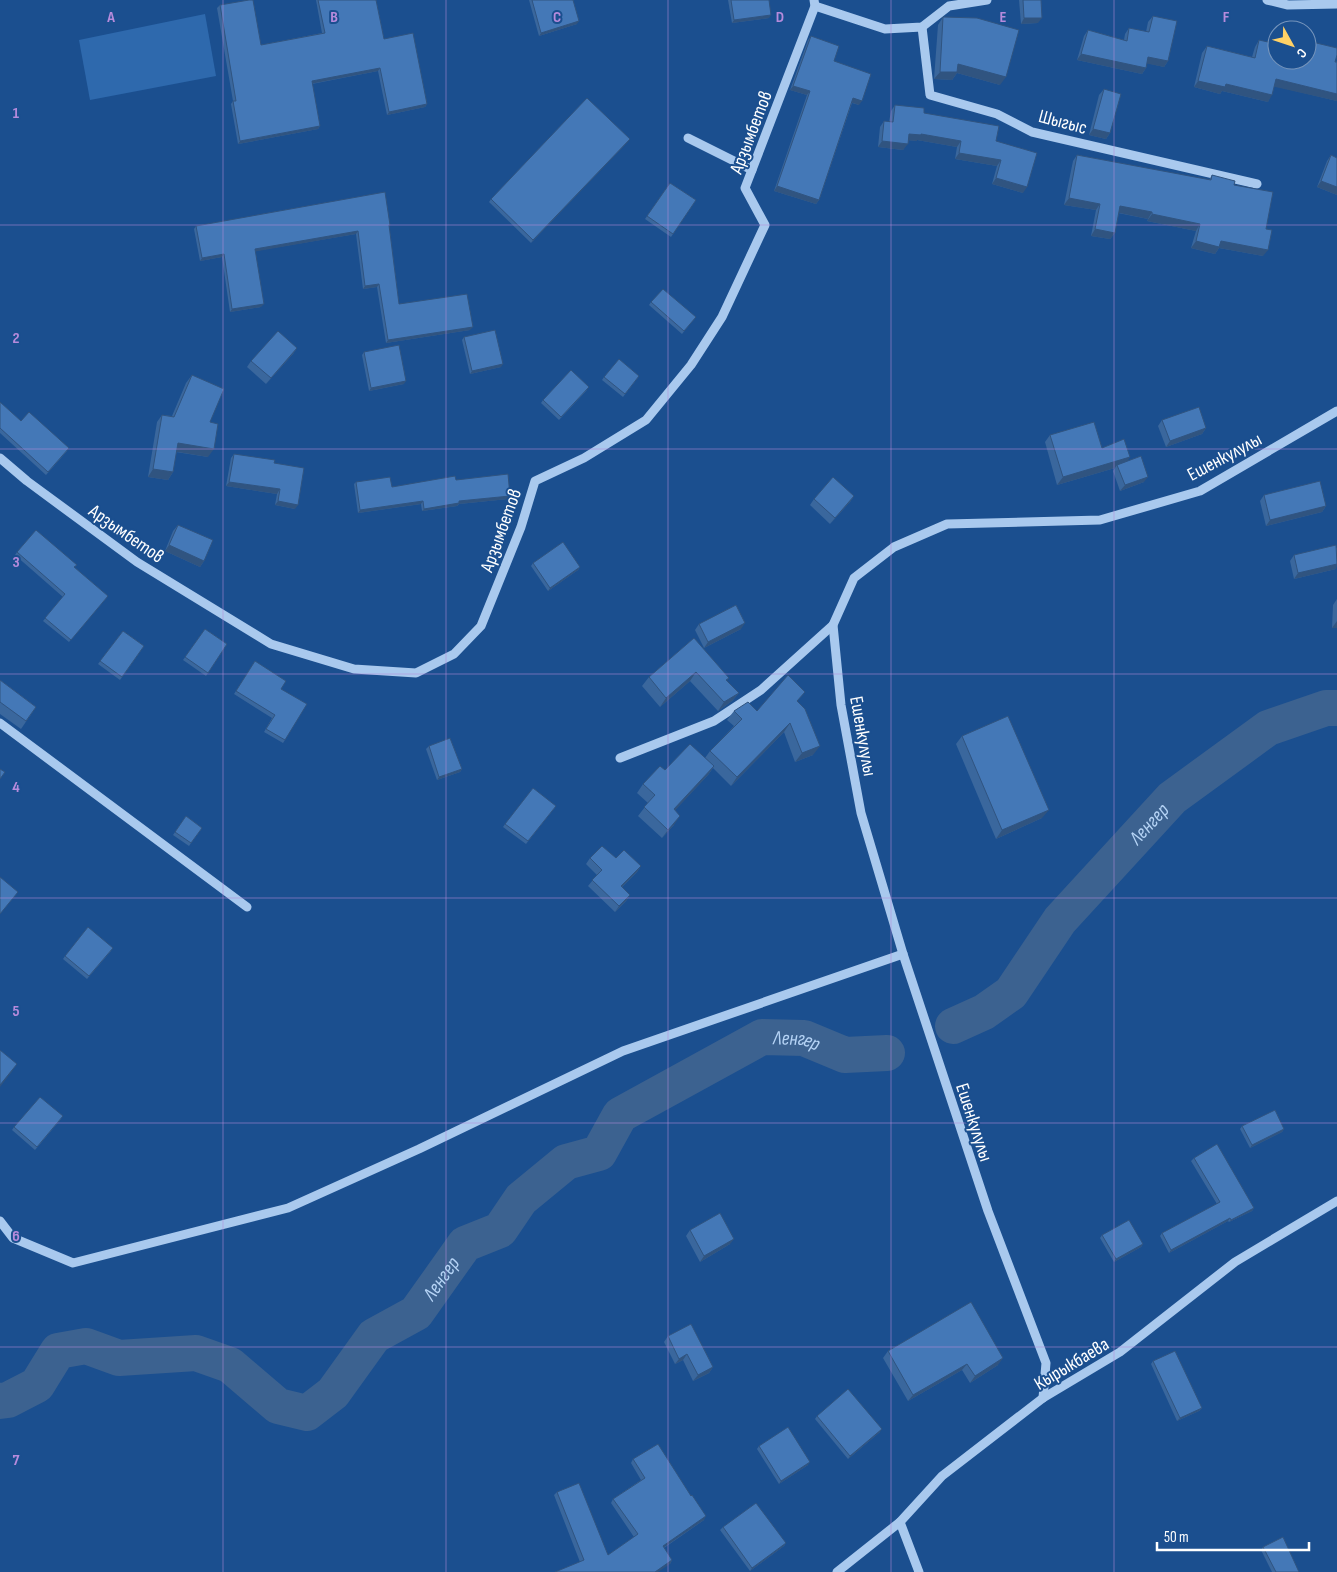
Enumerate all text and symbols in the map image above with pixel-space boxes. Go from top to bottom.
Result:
text: A [106,8,115,27]
text: B [330,8,338,27]
text: C [553,8,561,27]
text: D [776,8,784,27]
text: E [1000,8,1007,27]
text: F [1223,8,1230,27]
north arrow [1267,20,1317,70]
text: С [1293,45,1310,61]
street label: Арзымбетов [725,88,778,178]
text: 1 [13,104,20,123]
street label: Шыгыс [1036,105,1089,140]
text: 2 [12,329,20,348]
street label: Ешенкулулы [1184,428,1266,486]
street label: Арзымбетов [475,486,527,576]
street label: Арзымбетов [83,499,168,569]
text: 3 [12,553,20,572]
street label: Ешенкулулы [844,694,881,778]
text: 4 [12,778,20,797]
water label: Ленгер [1124,799,1174,851]
text: 5 [12,1002,20,1021]
water label: Ленгер [772,1026,824,1056]
street label: Ешенкулулы [950,1080,997,1164]
text: 6 [12,1227,20,1246]
water label: Ленгер [417,1252,465,1306]
street label: Кырыкбаева [1030,1333,1113,1396]
text: 7 [13,1451,20,1470]
scale bar [1157,1520,1310,1552]
text: 50 m [1164,1528,1189,1547]

